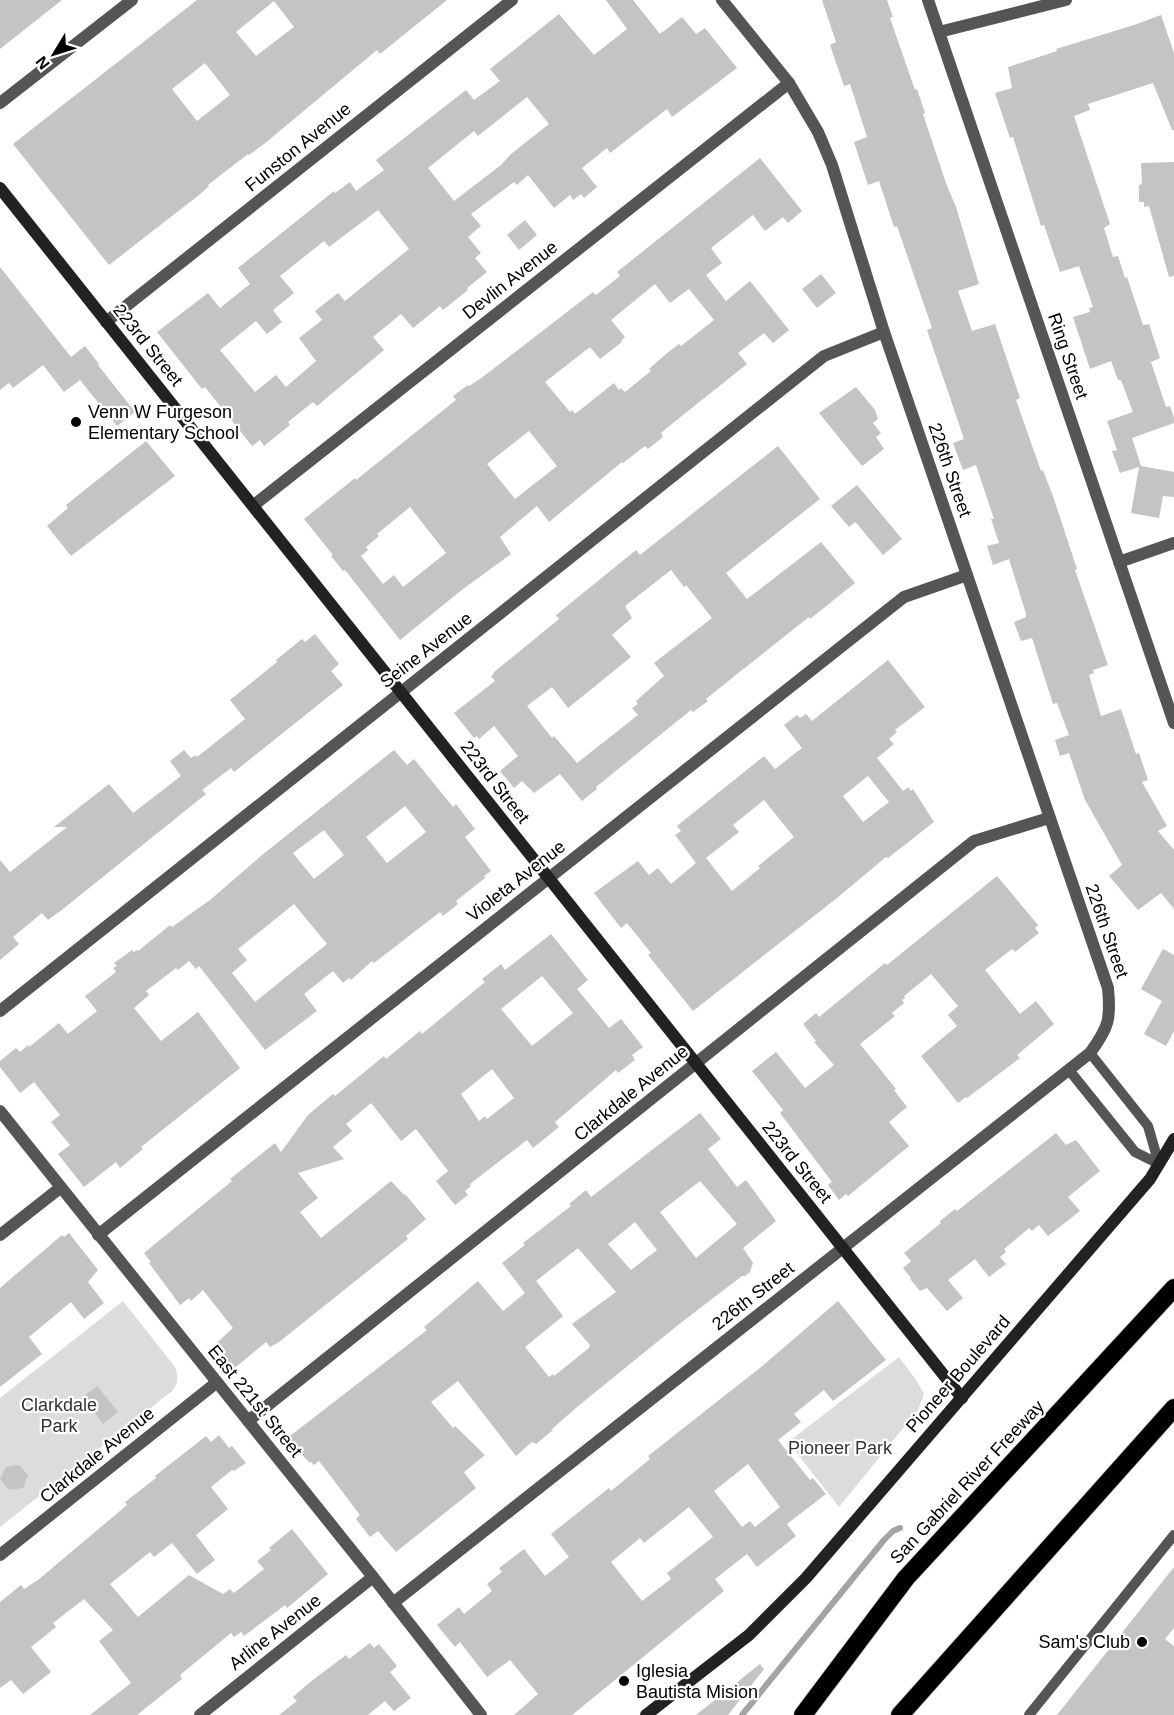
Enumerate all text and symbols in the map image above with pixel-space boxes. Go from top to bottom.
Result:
north arrow [24,24,84,84]
text: N [32,53,53,73]
street label: Funston Avenue [241,98,355,196]
street label: Devlin Avenue [459,237,561,323]
street label: 223rd Street [109,300,187,390]
street label: Ring Street [1044,310,1092,402]
place label: Venn W Furgeson Elementary School [88,402,239,443]
marker: Venn W Furgeson Elementary School [69,415,83,429]
street label: 226th Street [925,420,975,520]
street label: Seine Avenue [376,608,476,692]
street label: 223rd Street [457,737,533,827]
street label: Violeta Avenue [463,836,569,926]
street label: 226th Street [1082,881,1132,981]
street label: Clarkdale Avenue [570,1041,692,1145]
street label: 223rd Street [758,1117,836,1207]
street label: 226th Street [708,1258,798,1334]
street label: Pioneer Boulevard [902,1312,1014,1436]
street label: East 221st Street [204,1341,306,1461]
park label: Clarkdale Park [21,1395,97,1436]
street label: San Gabriel River Freeway [886,1396,1048,1568]
street label: Clarkdale Avenue [36,1403,158,1507]
park label: Pioneer Park [788,1438,893,1458]
street label: Arline Avenue [225,1590,325,1674]
place label: Sam's Club [1039,1632,1130,1652]
marker: Sam's Club [1135,1635,1149,1649]
place label: Iglesia Bautista Mision [636,1661,758,1702]
marker: Iglesia Bautista Mision [617,1674,631,1688]

